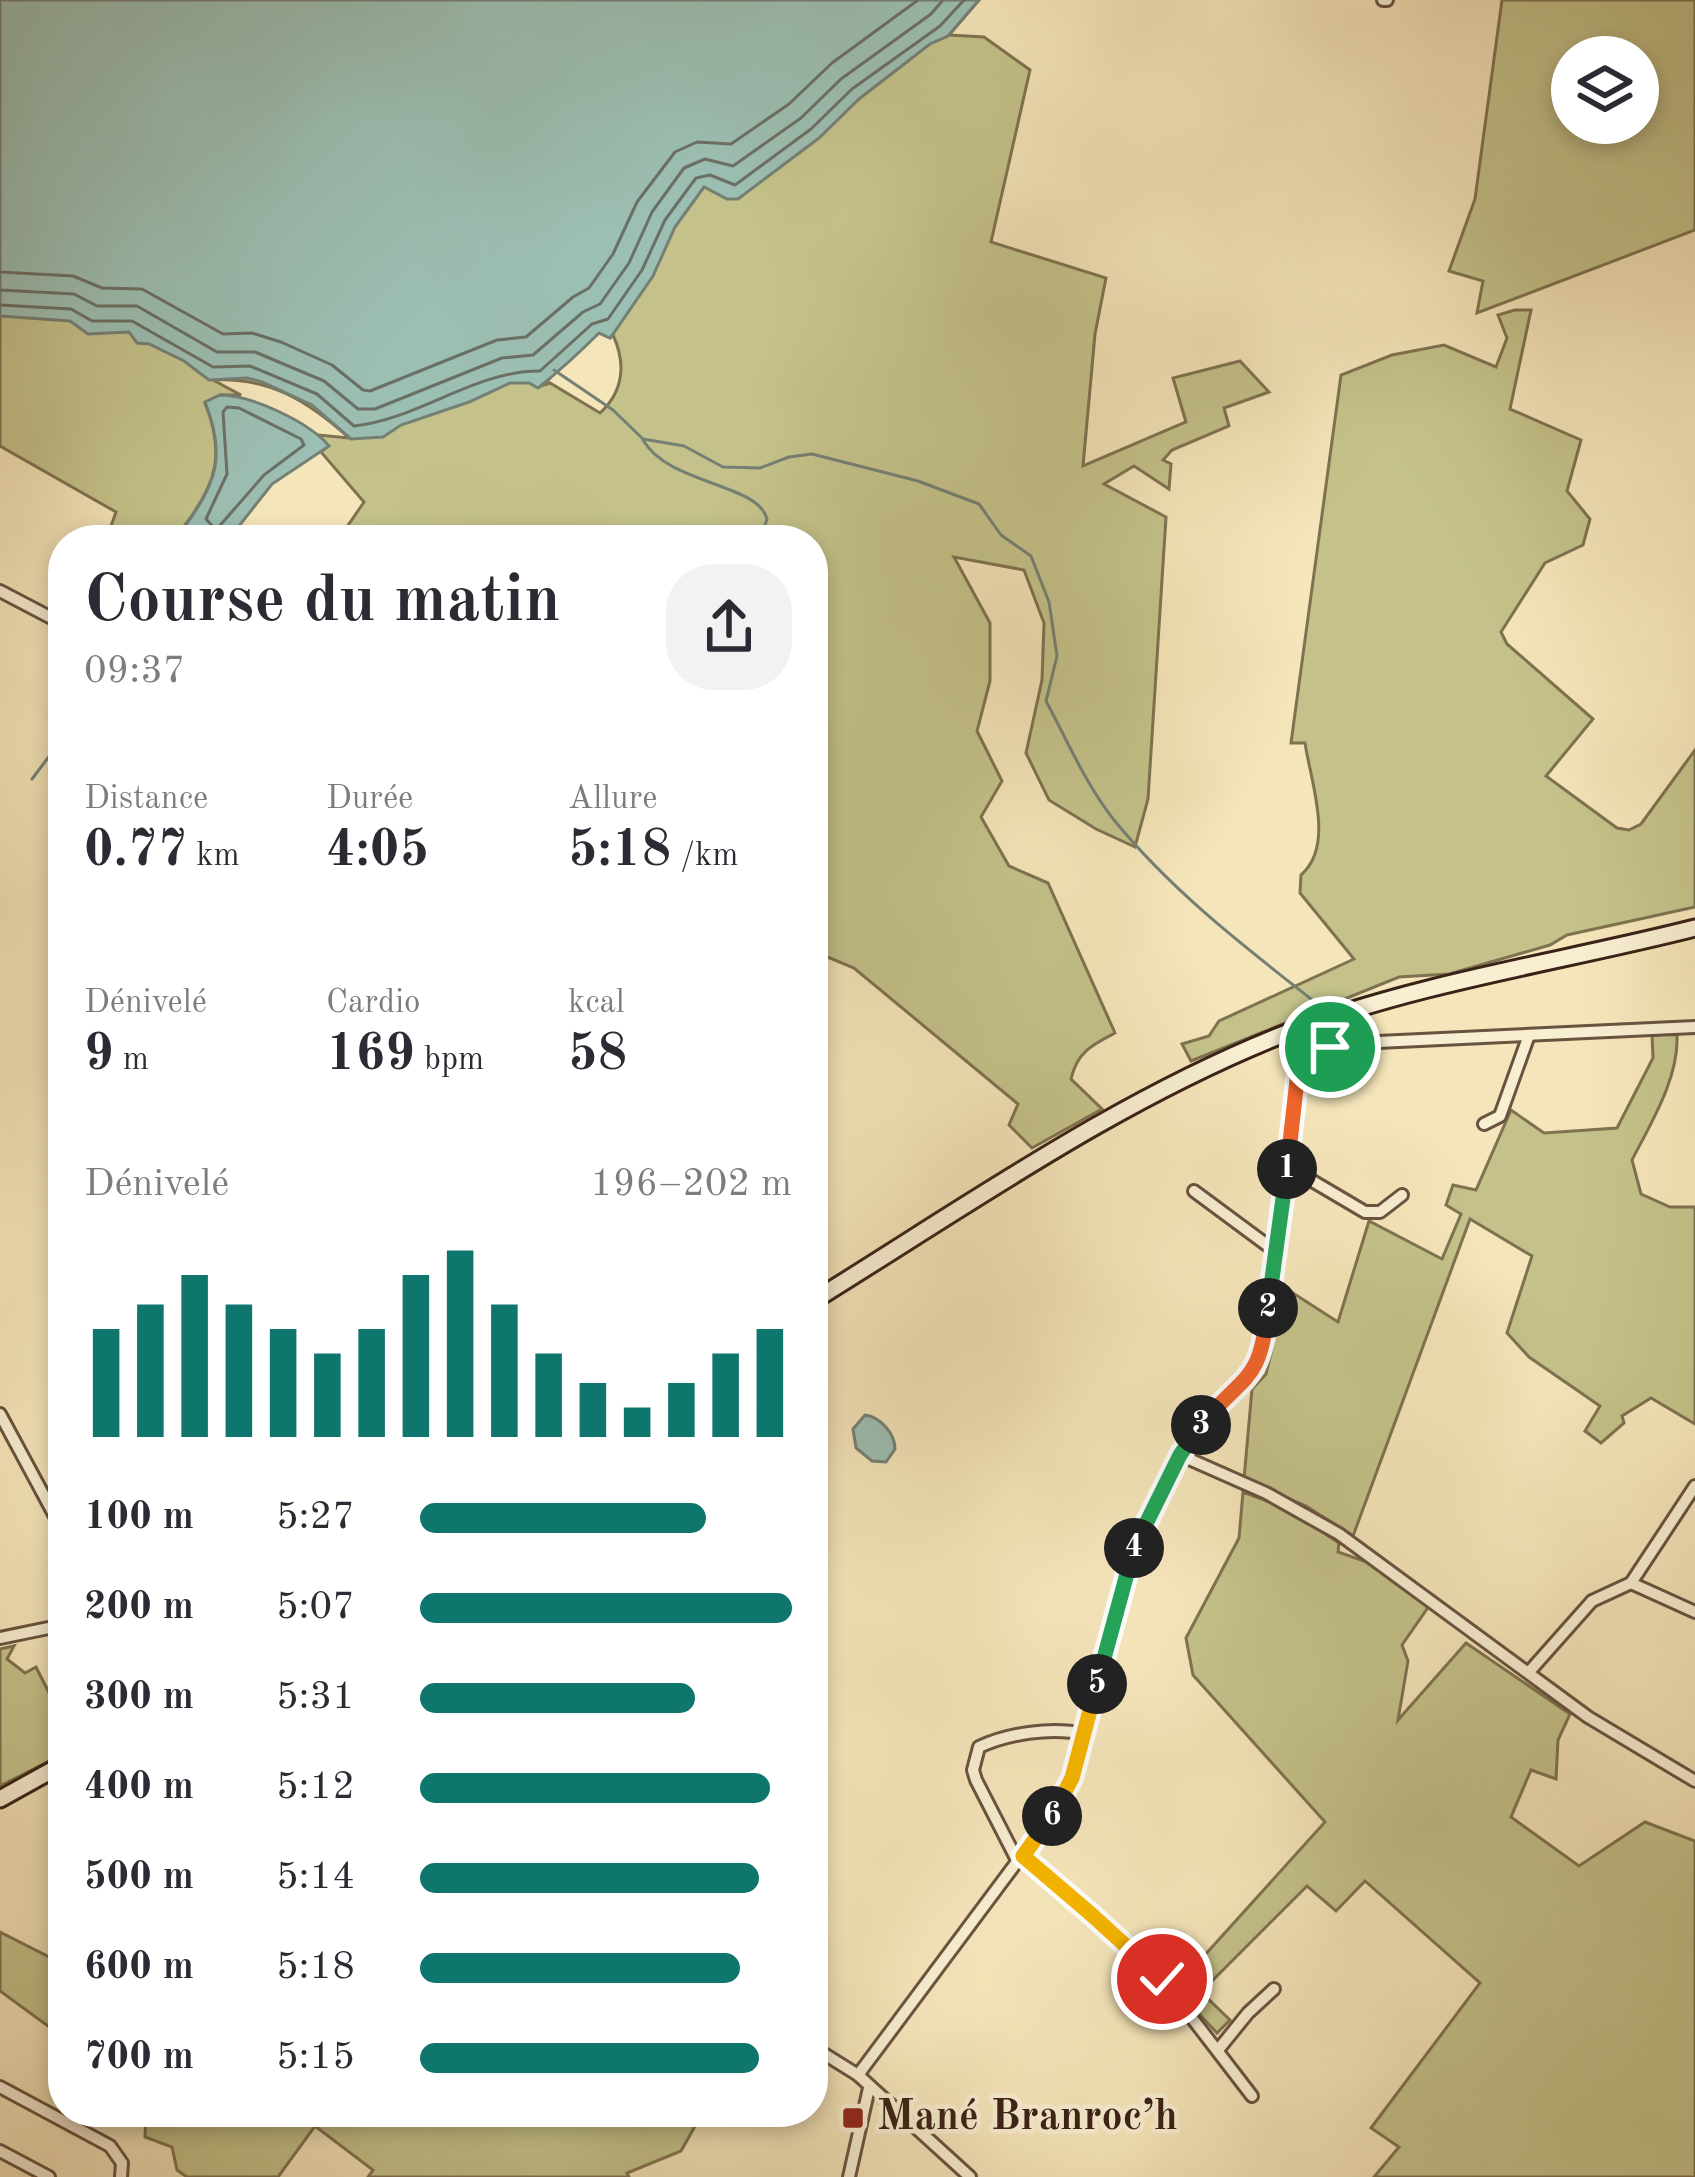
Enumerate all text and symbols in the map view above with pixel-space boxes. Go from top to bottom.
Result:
map controls [1551,36,1659,144]
button: layers [1551,36,1659,144]
button: share [666,564,792,690]
text: Course du matin [84,570,561,636]
text: 09:37 [84,652,185,691]
text: Distance [84,783,208,816]
text: Durée [326,783,413,816]
text: Allure [568,783,657,816]
text: 0.77 [84,826,187,877]
text: 4:05 [326,826,429,877]
text: 5:18 [568,826,671,877]
text: km [187,840,240,873]
text: /km [671,840,738,873]
text: Dénivelé [84,987,207,1020]
text: Cardio [326,987,420,1020]
text: kcal [568,987,625,1020]
pin [1279,996,1381,1098]
icon: arrive [1297,1014,1363,1080]
text: 9 [84,1030,114,1081]
text: 169 [326,1030,415,1081]
text: 58 [568,1030,627,1081]
text: m [114,1044,149,1077]
text: bpm [415,1044,484,1077]
pin: 1 [1257,1139,1317,1199]
text: 1 [1277,1152,1297,1185]
text: Dénivelé [84,1165,229,1204]
text: 196–202 m [590,1165,792,1204]
pin: 2 [1238,1278,1298,1338]
text: 2 [1258,1291,1278,1324]
pin: 3 [1171,1395,1231,1455]
text: 3 [1191,1408,1211,1441]
text: 100 m [84,1498,194,1537]
text: 5:27 [276,1498,355,1537]
pin: 4 [1104,1518,1164,1578]
text: 4 [1124,1531,1144,1564]
text: 200 m [84,1588,194,1627]
text: 5:07 [276,1588,355,1627]
pin: 5 [1067,1654,1127,1714]
text: 5 [1087,1667,1107,1700]
text: 300 m [84,1678,194,1717]
text: 5:31 [276,1678,355,1717]
text: 400 m [84,1768,194,1807]
text: 5:12 [276,1768,355,1807]
pin: 6 [1022,1786,1082,1846]
text: 6 [1042,1799,1062,1832]
text: 500 m [84,1858,194,1897]
text: 5:14 [276,1858,355,1897]
pin [1111,1928,1213,2030]
icon: check [1129,1946,1195,2012]
text: 600 m [84,1948,194,1987]
text: 5:18 [276,1948,355,1987]
text: 700 m [84,2038,194,2077]
text: 5:15 [276,2038,355,2077]
place label: Mané Branroc’h [877,2097,1178,2139]
marker: Mané Branroc’h [840,2105,866,2131]

